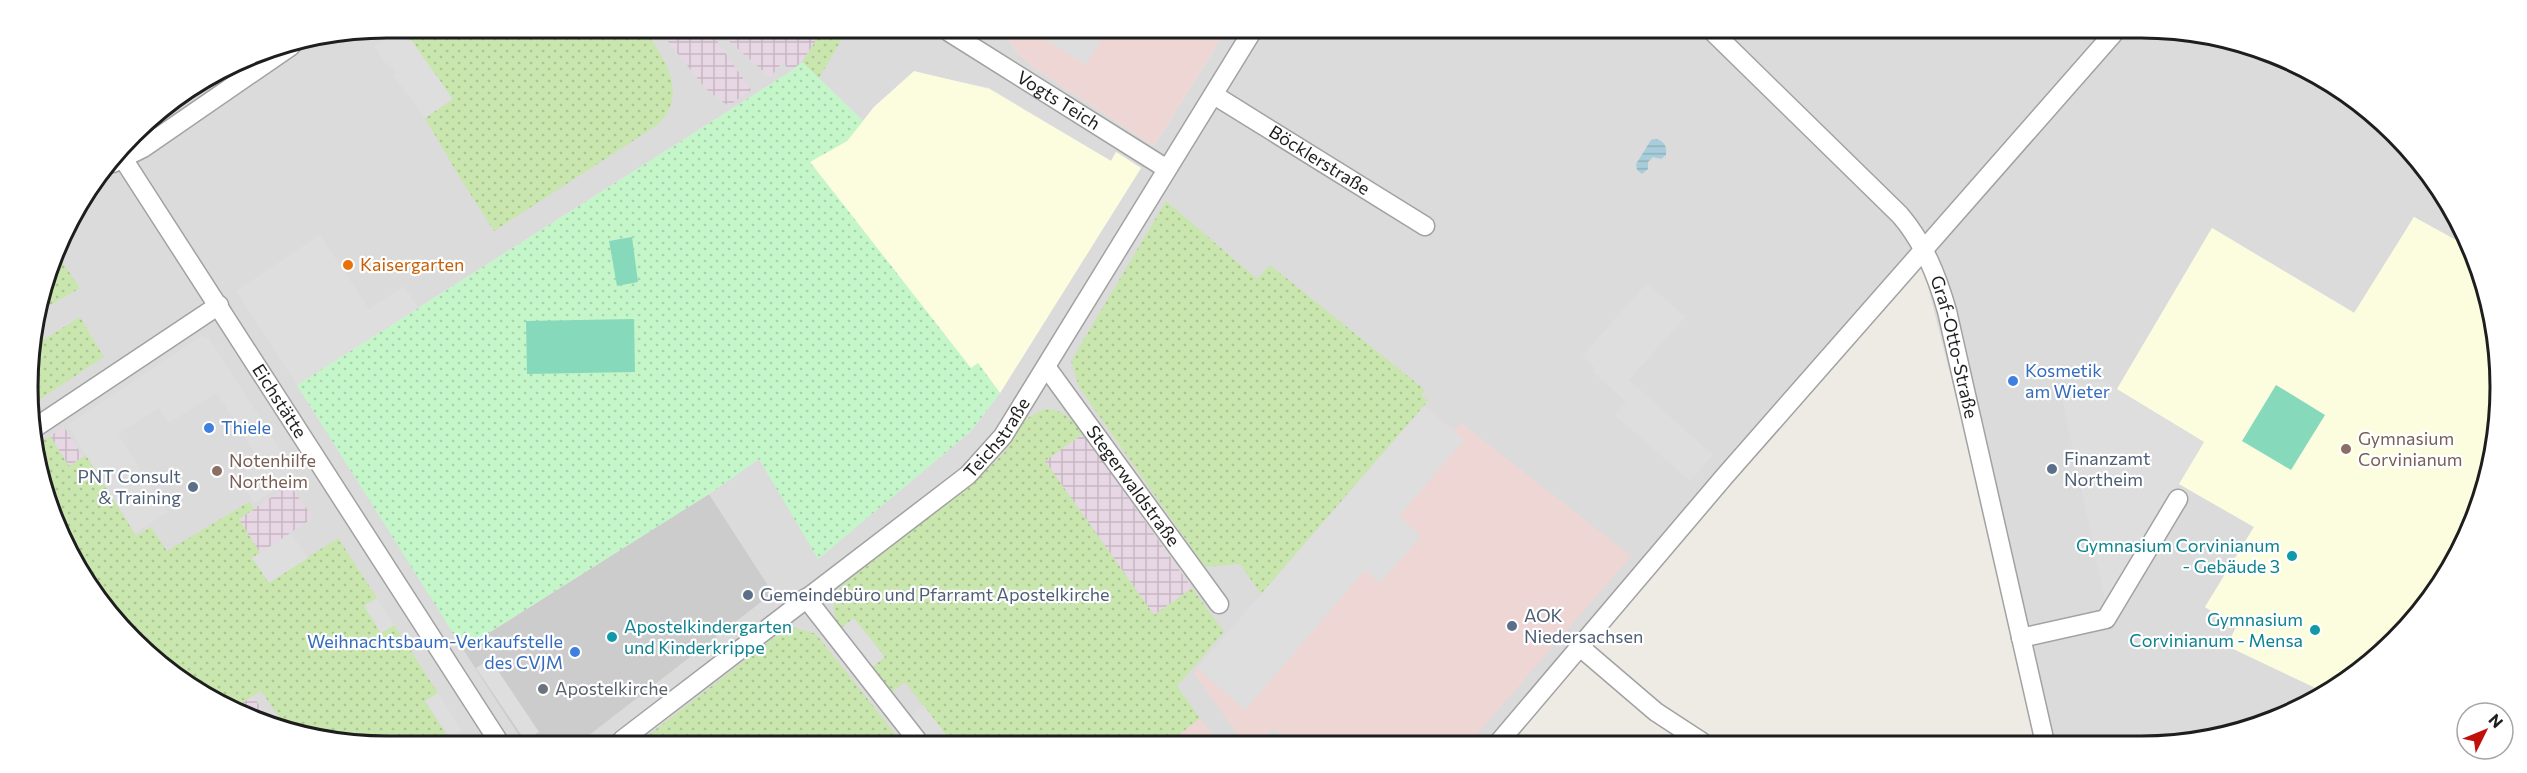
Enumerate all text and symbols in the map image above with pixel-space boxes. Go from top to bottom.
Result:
street label: Vogts Teich [1013,65,1104,134]
street label: Böcklerstraße [1265,120,1374,199]
place label: Kaisergarten [360,253,464,275]
marker: Kaisergarten [341,258,355,272]
street label: Graf-Otto-Straße [1926,272,1983,420]
street label: Eichstätte [248,359,312,442]
place label: Kosmetik am Wieter [2025,359,2110,402]
marker: Kosmetik am Wieter [2006,374,2020,388]
street label: Teichstraße [959,393,1034,482]
place label: Thiele [221,416,271,438]
marker: Thiele [202,421,216,435]
street label: Stegerwaldstraße [1082,421,1185,550]
place label: Gymnasium Corvinianum [2358,427,2463,470]
marker: Gymnasium Corvinianum [2339,442,2353,456]
place label: Finanzamt Northeim [2064,447,2150,490]
place label: Notenhilfe Northeim [229,449,316,492]
marker: Finanzamt Northeim [2045,462,2059,476]
marker: Notenhilfe Northeim [210,464,224,478]
place label: PNT Consult & Training [78,465,181,508]
marker: PNT Consult & Training [186,480,200,494]
place label: Gymnasium Corvinianum - Gebäude 3 [2076,534,2280,577]
marker: Gymnasium Corvinianum - Gebäude 3 [2285,549,2299,563]
place label: Gemeindebüro und Pfarramt Apostelkirche [760,583,1110,605]
marker: Gemeindebüro und Pfarramt Apostelkirche [741,588,755,602]
place label: AOK Niedersachsen [1524,604,1643,647]
place label: Gymnasium Corvinianum - Mensa [2129,608,2303,651]
place label: Apostelkindergarten und Kinderkrippe [624,615,792,658]
marker: AOK Niedersachsen [1505,619,1519,633]
marker: Gymnasium Corvinianum - Mensa [2308,623,2322,637]
place label: Weihnachtsbaum-Verkaufstelle des CVJM [307,630,563,673]
marker: Apostelkindergarten und Kinderkrippe [605,630,619,644]
marker: Weihnachtsbaum-Verkaufstelle des CVJM [568,645,582,659]
place label: Apostelkirche [555,677,668,699]
marker: Apostelkirche [536,682,550,696]
north arrow [2455,701,2515,761]
text: N [2485,710,2507,731]

